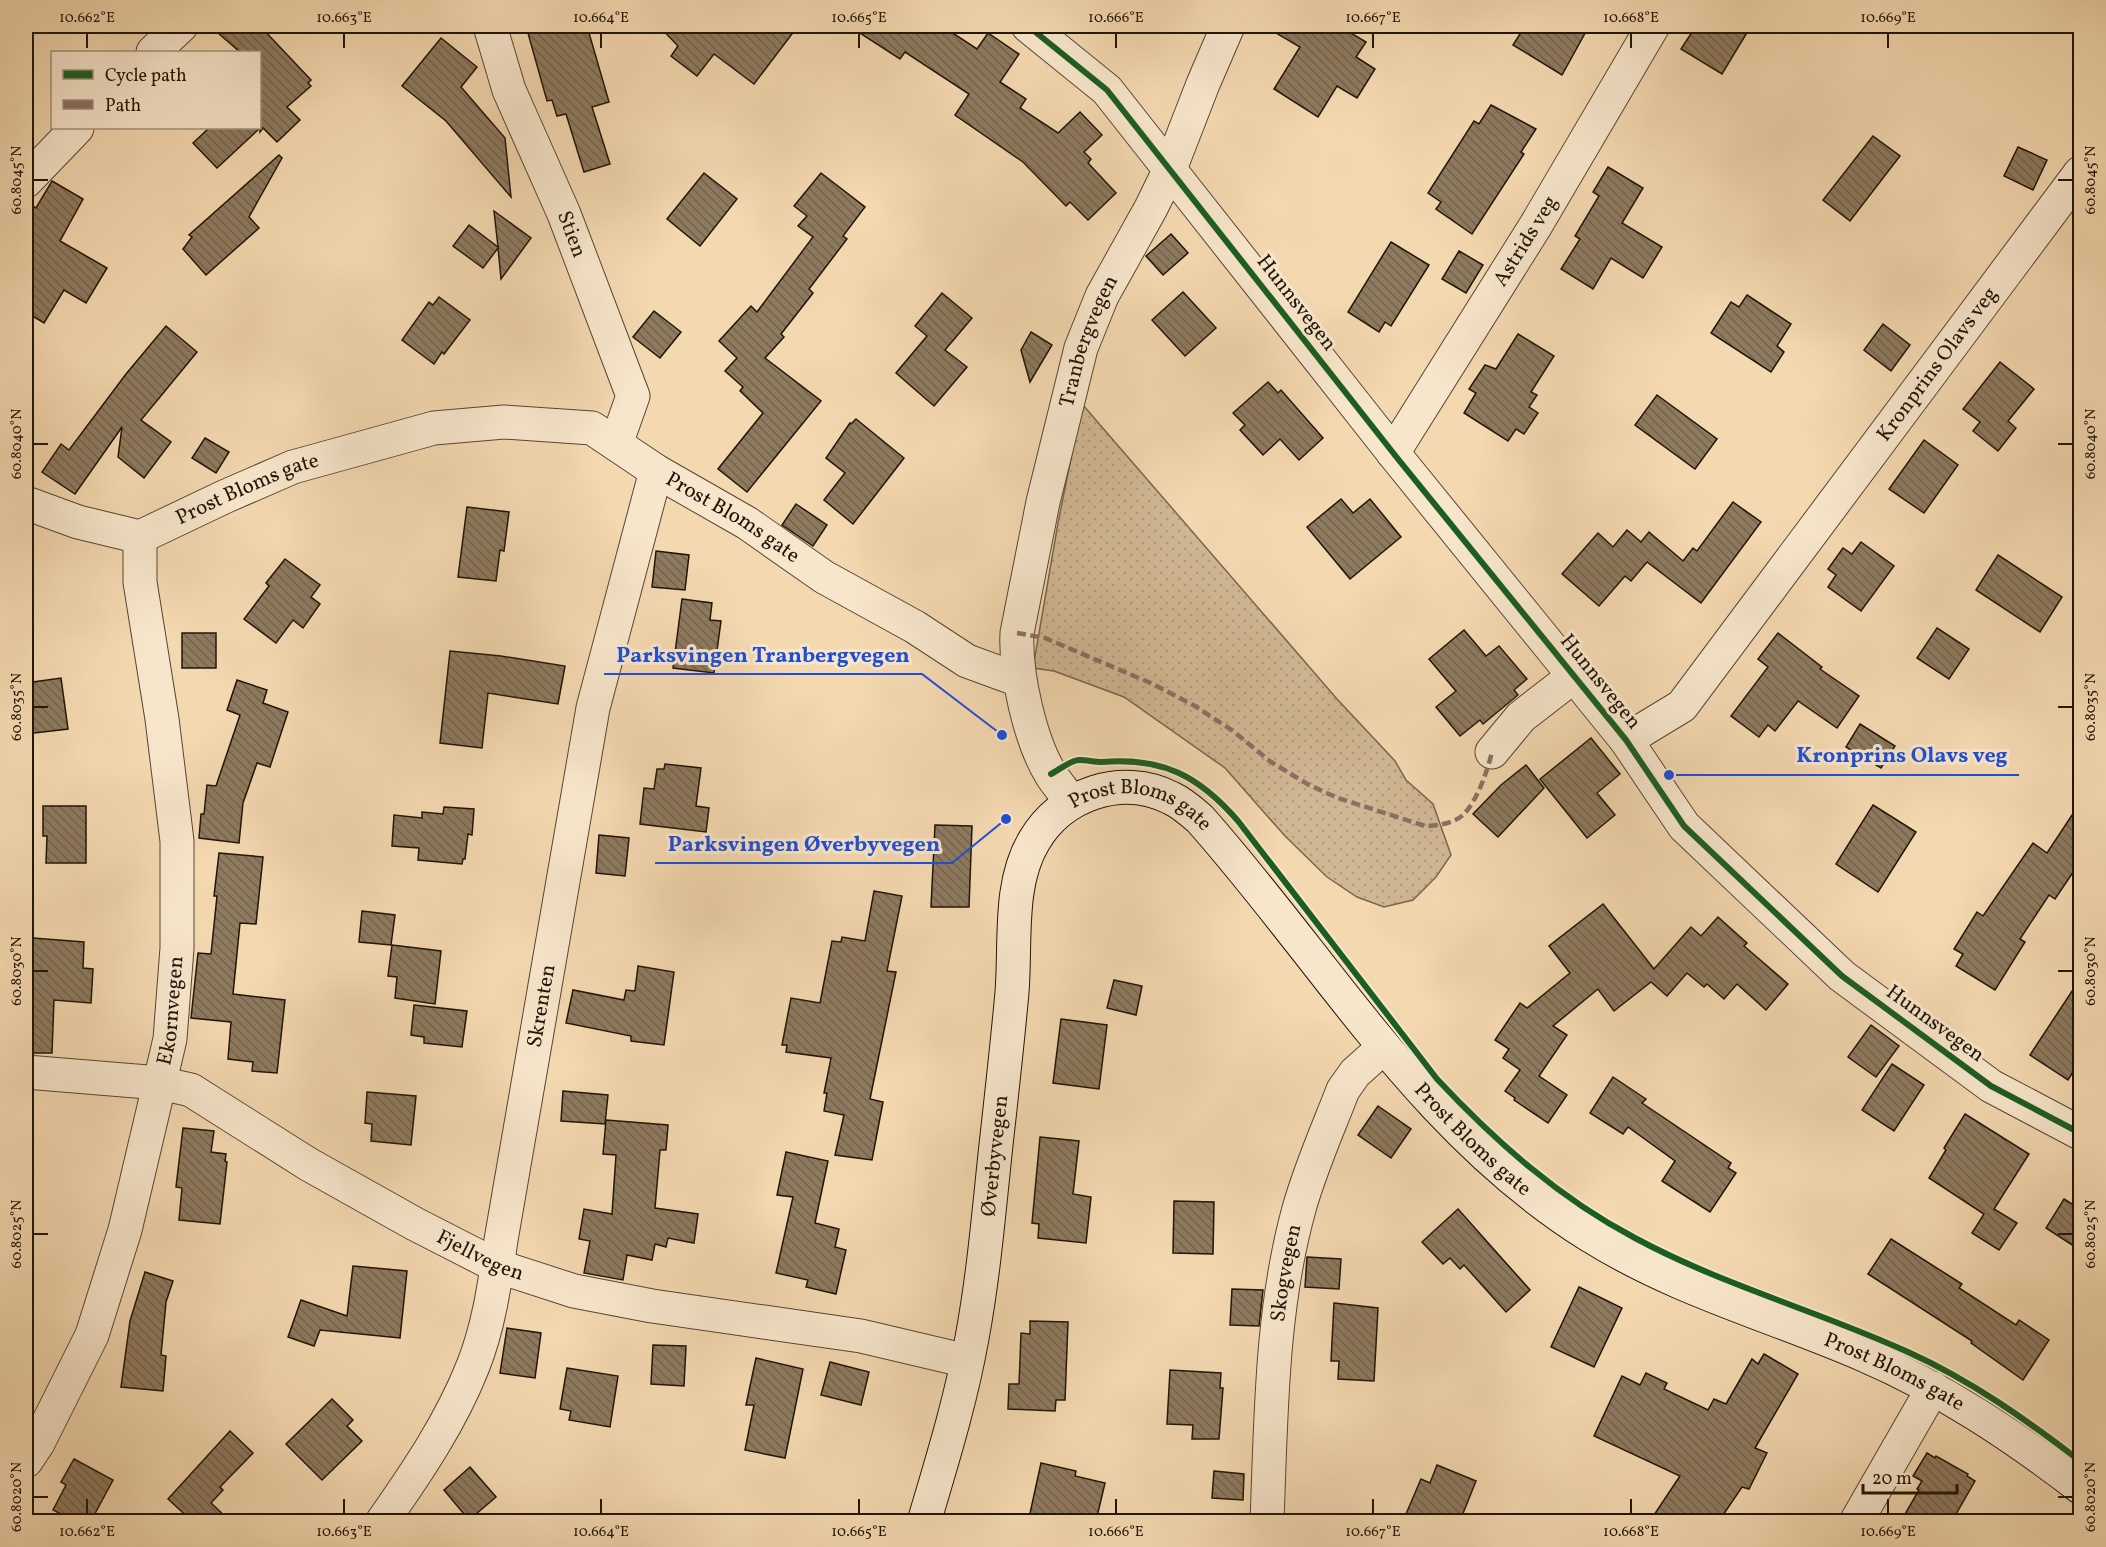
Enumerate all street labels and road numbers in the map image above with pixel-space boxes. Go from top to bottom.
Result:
street label: Astrids veg [1486,190,1565,292]
street label: Stien [550,207,594,262]
street label: Hunnsvegen [1249,249,1343,357]
street label: Tranbergvegen [1052,270,1125,410]
street label: Kronprins Olavs veg [1870,281,2005,448]
street label: Prost Bloms gate [171,446,322,532]
street label: Prost Bloms gate [660,465,806,570]
street label: Hunnsvegen [1552,628,1648,736]
street label: Prost Bloms gate [1063,773,1219,837]
street label: Ekornvegen [150,955,191,1068]
street label: Skrenten [520,962,563,1050]
street label: Hunnsvegen [1880,978,1990,1070]
street label: Prost Bloms gate [1407,1076,1537,1203]
street label: Øverbyvegen [974,1094,1016,1218]
street label: Skogvegen [1264,1221,1309,1323]
street label: Fjellvegen [431,1223,527,1288]
street label: Prost Bloms gate [1820,1325,1970,1418]

